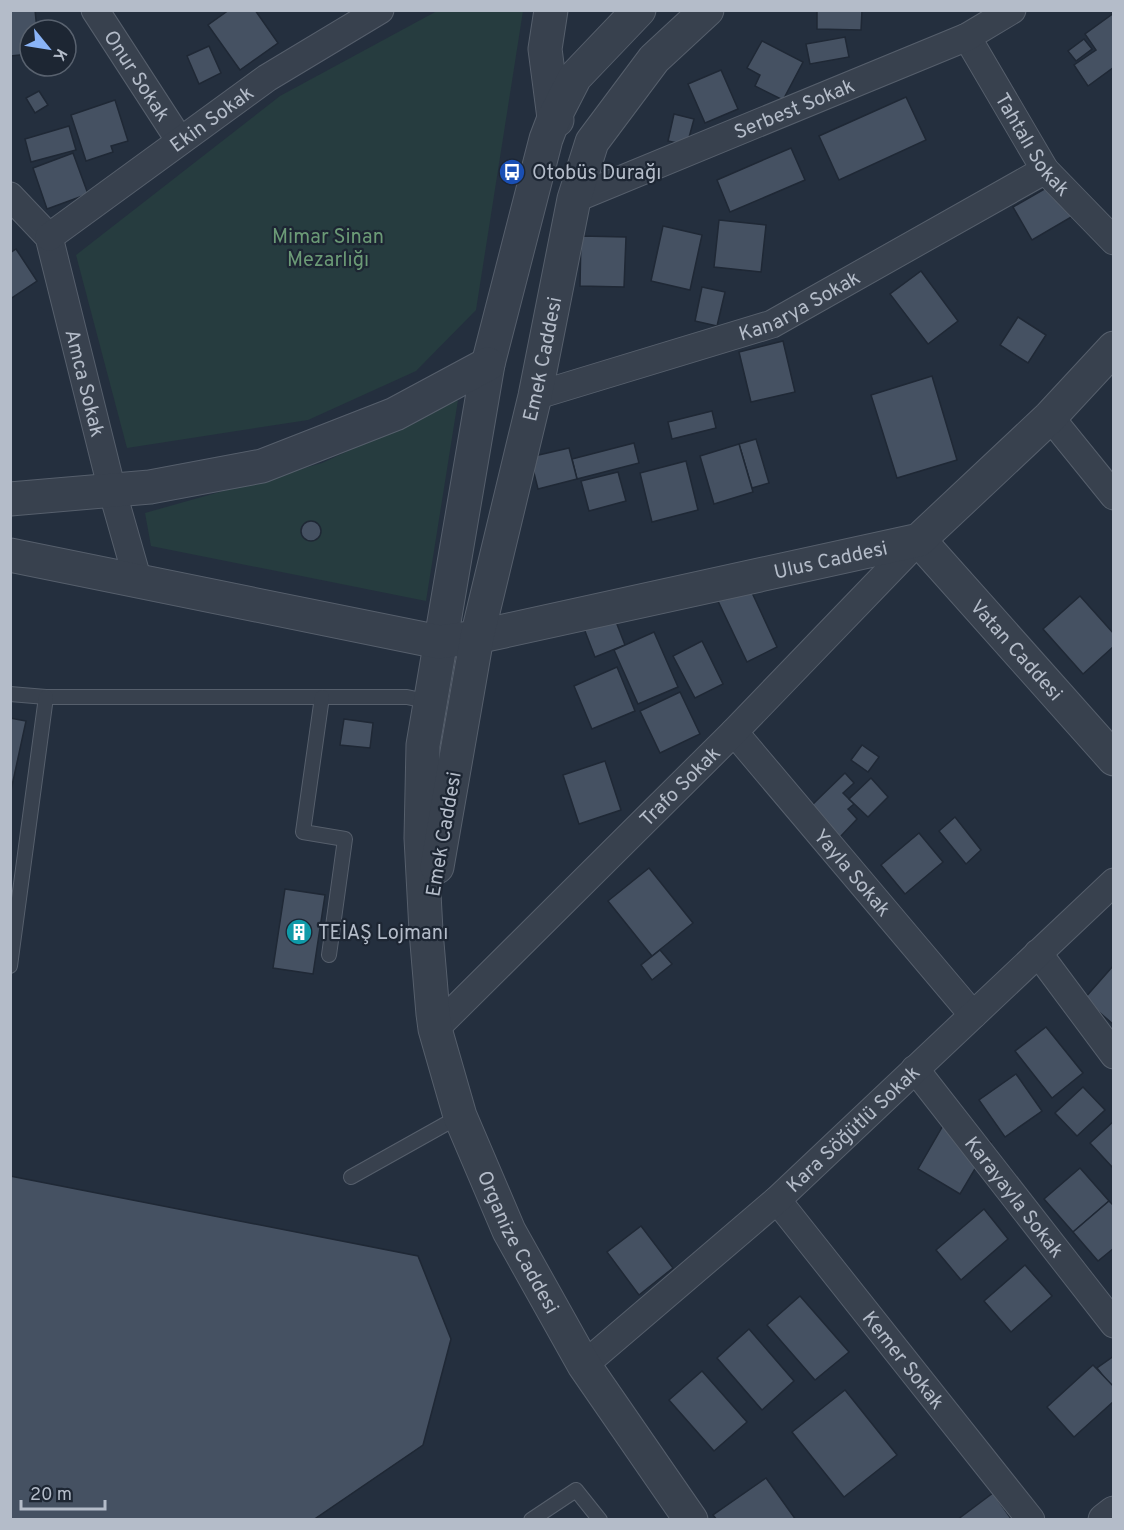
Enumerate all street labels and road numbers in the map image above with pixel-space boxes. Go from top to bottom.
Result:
street label: Onur Sokak [97,26,175,127]
street label: Serbest Sokak [731,74,859,147]
street label: Ekin Sokak [165,81,260,159]
street label: Tahtalı Sokak [988,89,1075,203]
street label: Kanarya Sokak [736,266,866,348]
street label: Emek Caddesi [518,295,569,424]
street label: Amca Sokak [58,327,109,440]
street label: Ulus Caddesi [772,536,890,586]
street label: Vatan Caddesi [963,595,1067,707]
street label: Trafo Sokak [635,741,727,833]
street label: Emek Caddesi [421,770,469,899]
street label: Yayla Sokak [807,825,896,923]
street label: Kara Söğütlü Sokak [782,1061,926,1199]
street label: Karayayla Sokak [958,1132,1069,1264]
street label: Organize Caddesi [470,1167,564,1319]
street label: Kemer Sokak [855,1307,949,1415]

